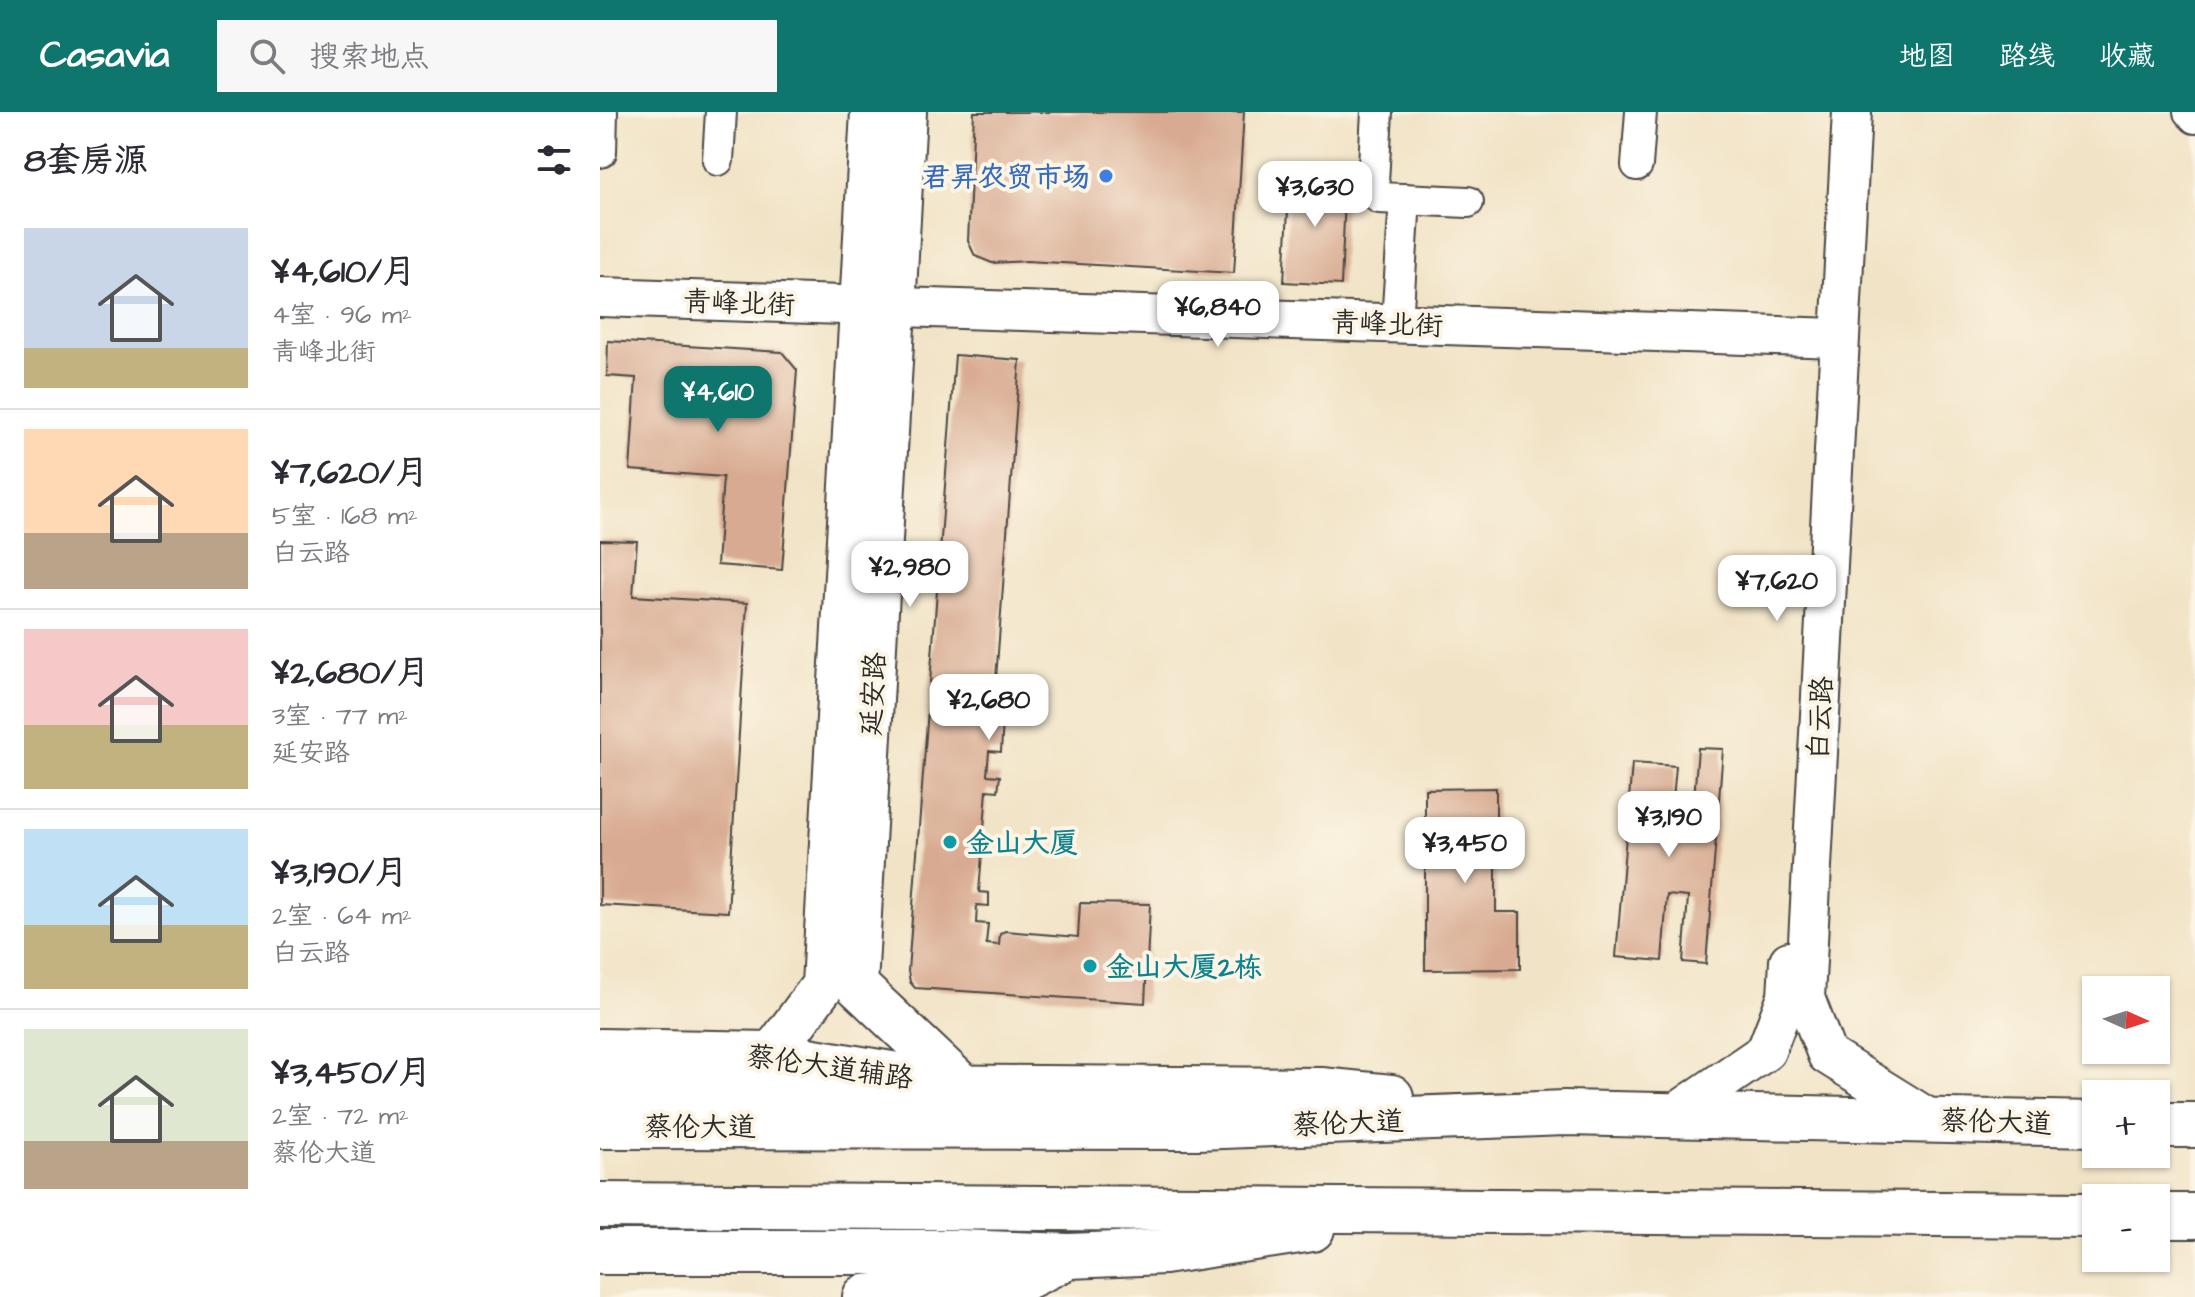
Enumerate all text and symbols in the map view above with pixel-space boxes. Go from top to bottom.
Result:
search box [217,20,777,92]
text: Casavia [40,30,169,82]
icon: search [245,34,289,78]
text: 搜索地点 [309,36,429,78]
text: 地图 [1899,37,1955,76]
text: 路线 [1999,37,2055,76]
text: 收藏 [2099,37,2155,76]
text: 8套房源 [24,137,148,185]
icon: filters [532,138,576,182]
place label: 君昇农贸市场 [922,158,1090,197]
pin: ¥3,630 [1250,161,1380,229]
marker: 君昇农贸市场 [1097,167,1115,185]
text: ¥3,630 [1276,169,1354,205]
text: ¥4,610/月 [272,248,416,296]
icon: home [88,260,184,356]
pin: ¥6,840 [1153,281,1283,349]
street label: 青峰北街 [682,282,796,325]
text: ¥6,840 [1175,289,1261,325]
text: 4室 · 96 m² [272,297,412,333]
street label: 青峰北街 [1330,303,1444,346]
text: 青峰北街 [272,334,376,370]
pin: ¥4,610 [653,366,783,434]
text: ¥4,610 [682,374,754,410]
text: ¥7,620/月 [272,449,429,497]
icon: home [88,461,184,557]
text: 5室 · 168 m² [272,498,418,534]
text: 白云路 [272,535,350,571]
pin: ¥2,980 [845,541,975,609]
text: ¥2,980 [869,549,951,585]
pin: ¥7,620 [1712,555,1842,623]
text: ¥7,620 [1736,563,1818,599]
text: ¥2,680/月 [272,649,430,697]
street label: 延安路 [852,651,895,737]
icon: home [88,661,184,757]
pin: ¥2,680 [924,674,1054,742]
street label: 白云路 [1799,675,1842,761]
text: ¥2,680 [948,682,1030,718]
text: 3室 · 77 m² [272,698,408,734]
text: 延安路 [272,735,350,771]
pin: ¥3,190 [1604,791,1734,859]
text: ¥3,190 [1636,799,1702,835]
pin: ¥3,450 [1400,817,1530,885]
place label: 金山大厦 [966,824,1078,863]
text: ¥3,450 [1423,825,1507,861]
marker: 金山大厦 [941,833,959,851]
text: ¥3,190/月 [272,849,408,897]
icon: home [88,861,184,957]
text: 2室 · 64 m² [272,898,412,934]
text: 白云路 [272,935,350,971]
place label: 金山大厦2栋 [1106,948,1262,987]
marker: 金山大厦2栋 [1081,957,1099,975]
north arrow [2082,976,2170,1064]
map controls [2082,976,2170,1272]
street label: 蔡伦大道辅路 [744,1036,916,1098]
text: ¥3,450/月 [272,1049,432,1097]
icon: home [88,1061,184,1157]
button: + [2082,1080,2170,1168]
text: 2室 · 72 m² [272,1098,409,1134]
street label: 蔡伦大道 [1939,1101,2053,1144]
street label: 蔡伦大道 [1291,1102,1405,1145]
street label: 蔡伦大道 [644,1108,756,1147]
text: 蔡伦大道 [272,1135,376,1171]
button: − [2082,1184,2170,1272]

